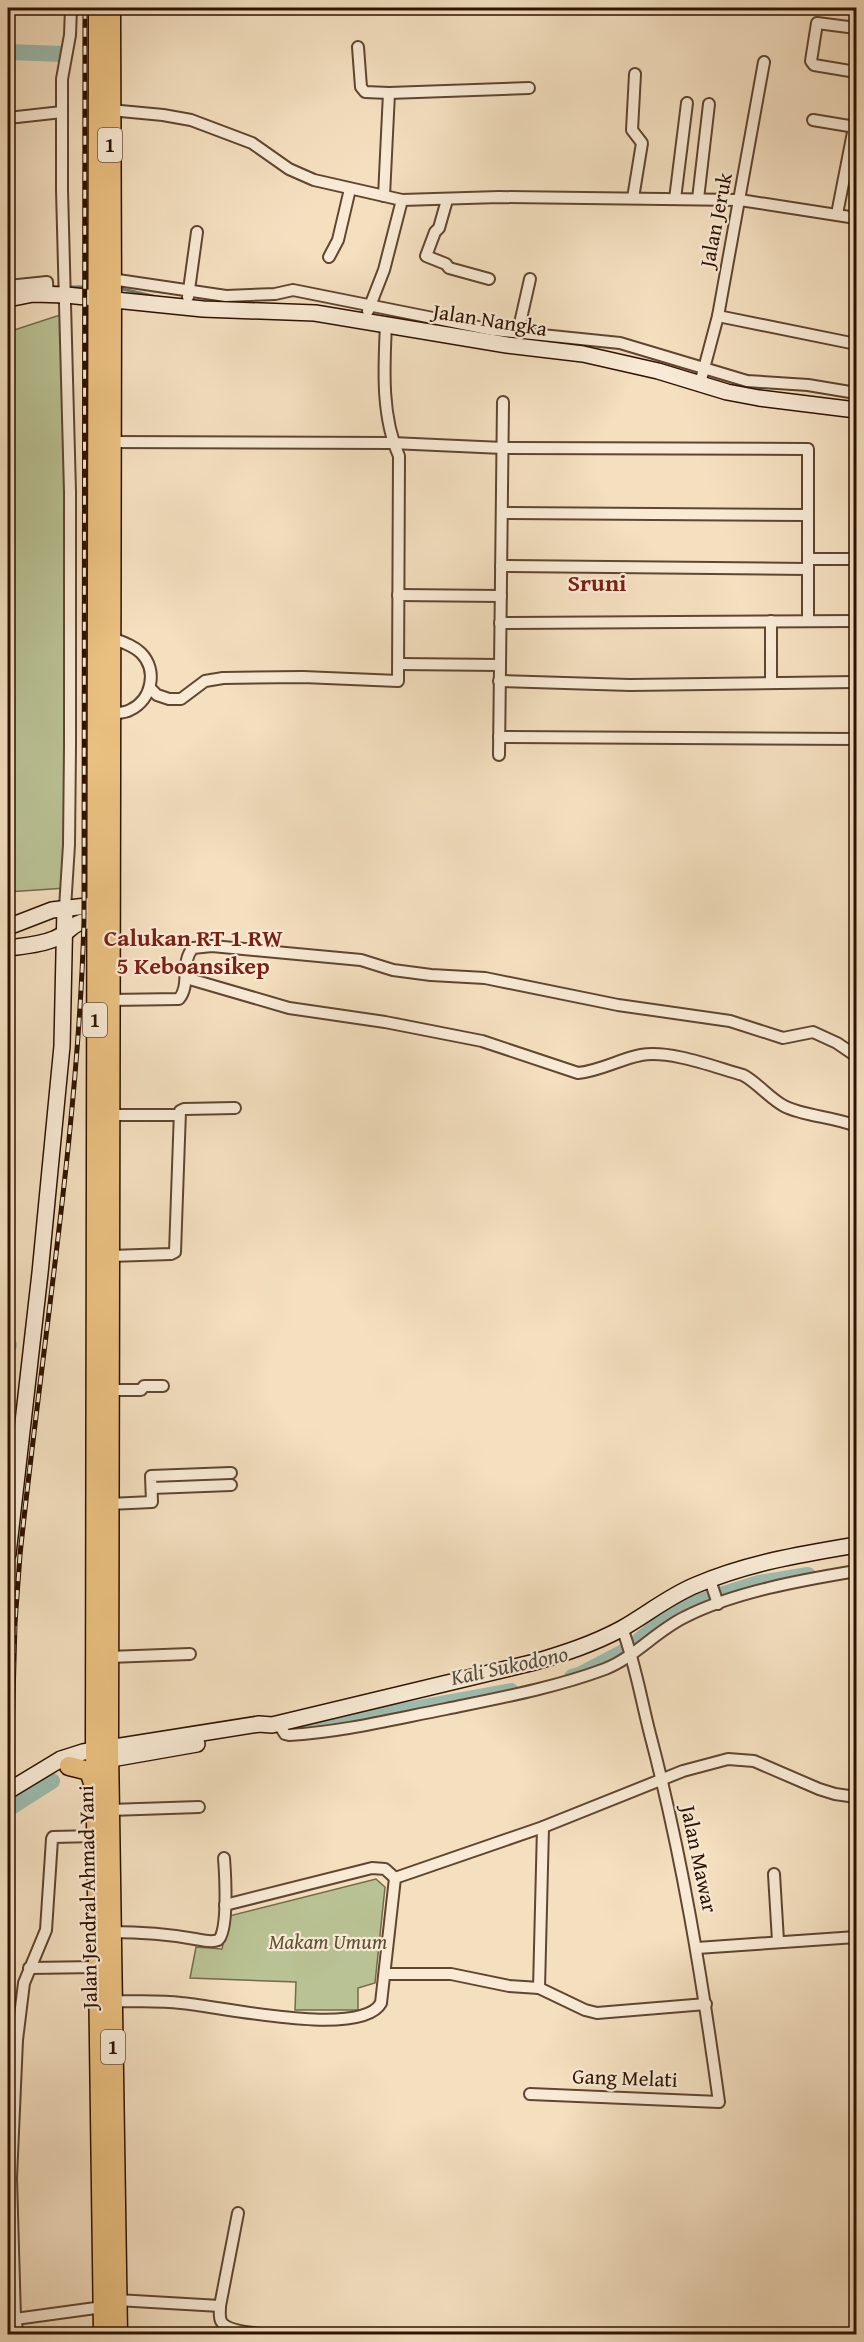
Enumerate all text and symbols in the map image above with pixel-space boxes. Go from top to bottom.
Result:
road number: 1 [98,128,122,162]
street label: Jalan Jeruk [691,170,740,273]
street label: Jalan Nangka [428,295,549,344]
district label: Sruni [567,565,627,600]
district label: Calukan RT 1 RW 5 Keboansikep [104,920,283,983]
road number: 1 [83,1003,107,1037]
water label: Kali Sukodono [446,1637,571,1693]
street label: Jalan Jendral Ahmad Yani [70,1785,105,2012]
street label: Jalan Mawar [672,1800,726,1916]
park label: Makam Umum [269,1926,387,1957]
road number: 1 [101,2030,125,2064]
street label: Gang Melati [572,2060,678,2095]

